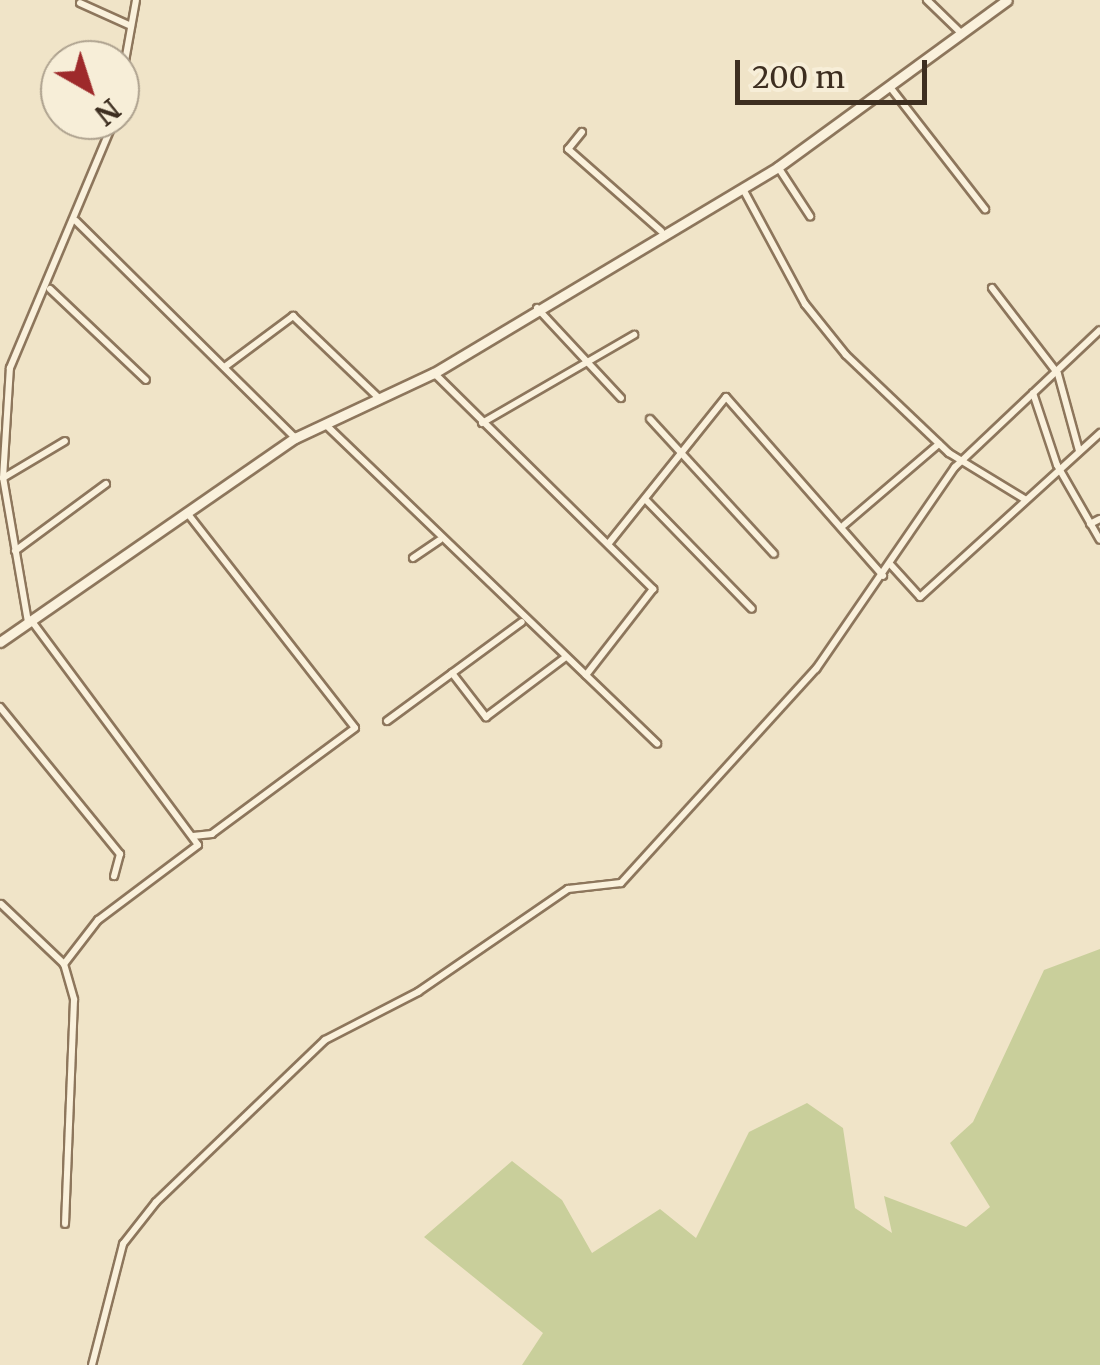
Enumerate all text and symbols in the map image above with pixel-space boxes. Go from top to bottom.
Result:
north arrow [40,40,140,140]
scale bar [740,40,932,102]
text: 200 m [752,58,845,96]
text: N [88,91,128,133]

